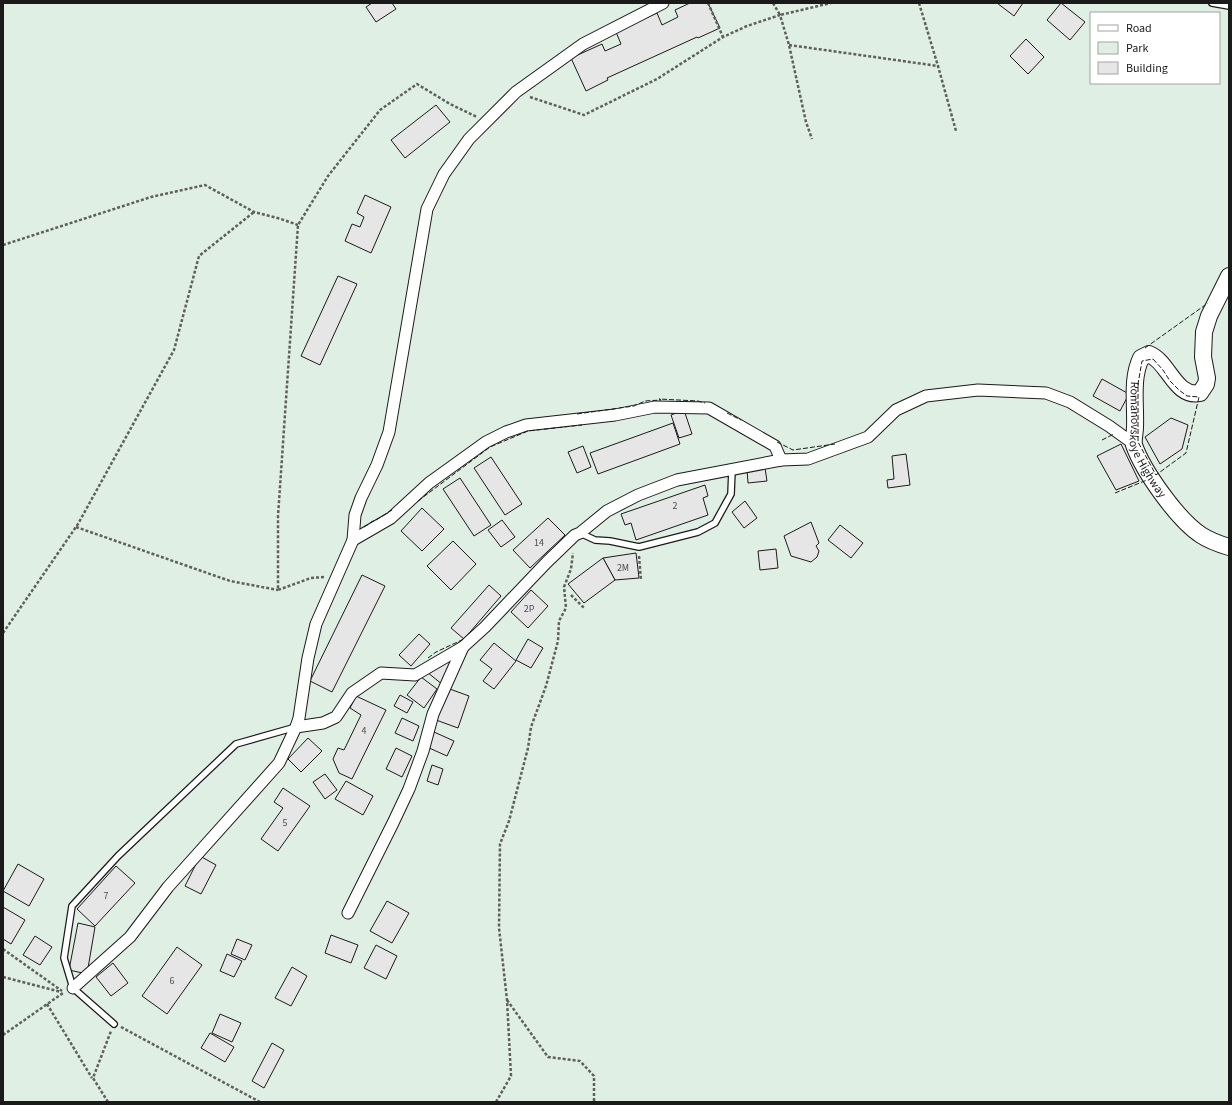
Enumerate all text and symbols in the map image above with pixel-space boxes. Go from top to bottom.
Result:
legend [1090,12,1220,84]
text: Road [1126,20,1152,37]
text: Park [1126,40,1148,57]
text: Building [1126,60,1168,77]
street label: Romanovskoye Highway [1125,381,1171,502]
house number: 2 [673,499,678,513]
house number: 14 [534,536,544,550]
house number: 2М [617,561,629,575]
house number: 2Р [524,602,535,616]
house number: 4 [362,724,367,738]
house number: 5 [283,816,288,830]
house number: 7 [104,889,109,903]
house number: 6 [170,974,175,988]

